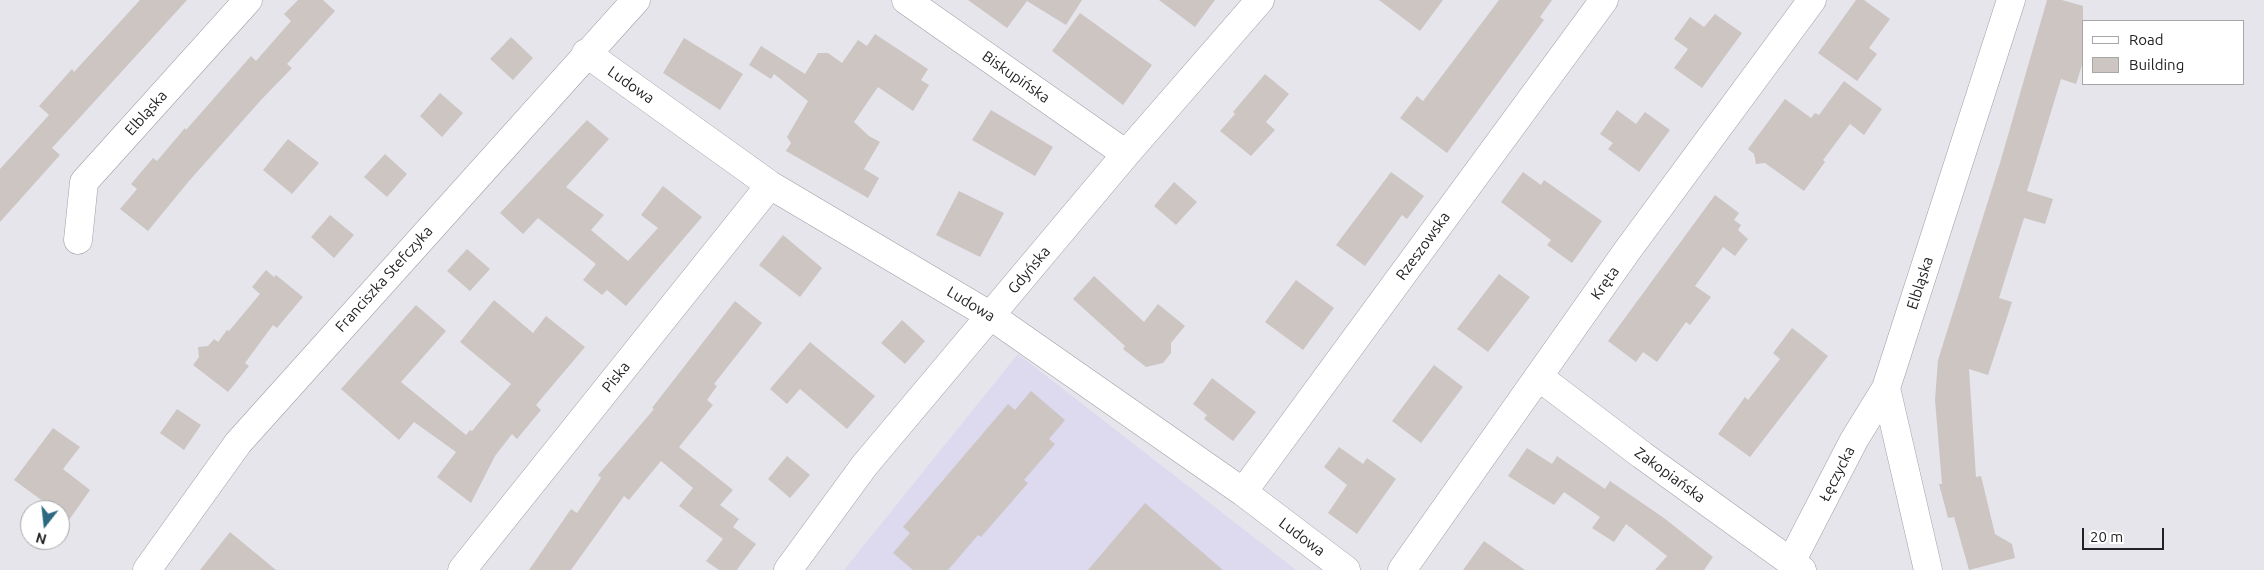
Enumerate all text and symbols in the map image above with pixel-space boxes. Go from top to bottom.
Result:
legend [2082,20,2244,85]
text: Road [2129,31,2164,48]
street label: Biskupińska [979,47,1053,107]
text: Building [2129,56,2184,73]
street label: Ludowa [604,62,658,108]
street label: Elbląska [121,87,171,139]
street label: Rzeszowska [1392,208,1454,284]
street label: Franciszka Stefczyka [332,222,436,336]
street label: Gdyńska [1004,243,1054,297]
street label: Elbląska [1903,254,1937,312]
street label: Kręta [1587,263,1623,303]
street label: Ludowa [944,283,998,325]
street label: Piska [598,358,634,396]
street label: Zakopiańska [1631,443,1709,507]
street label: Łęczycka [1815,443,1859,505]
north arrow [20,500,70,550]
street label: Ludowa [1275,514,1329,560]
scale bar [2084,518,2166,550]
text: 20 m [2090,528,2123,545]
text: N [34,529,48,548]

